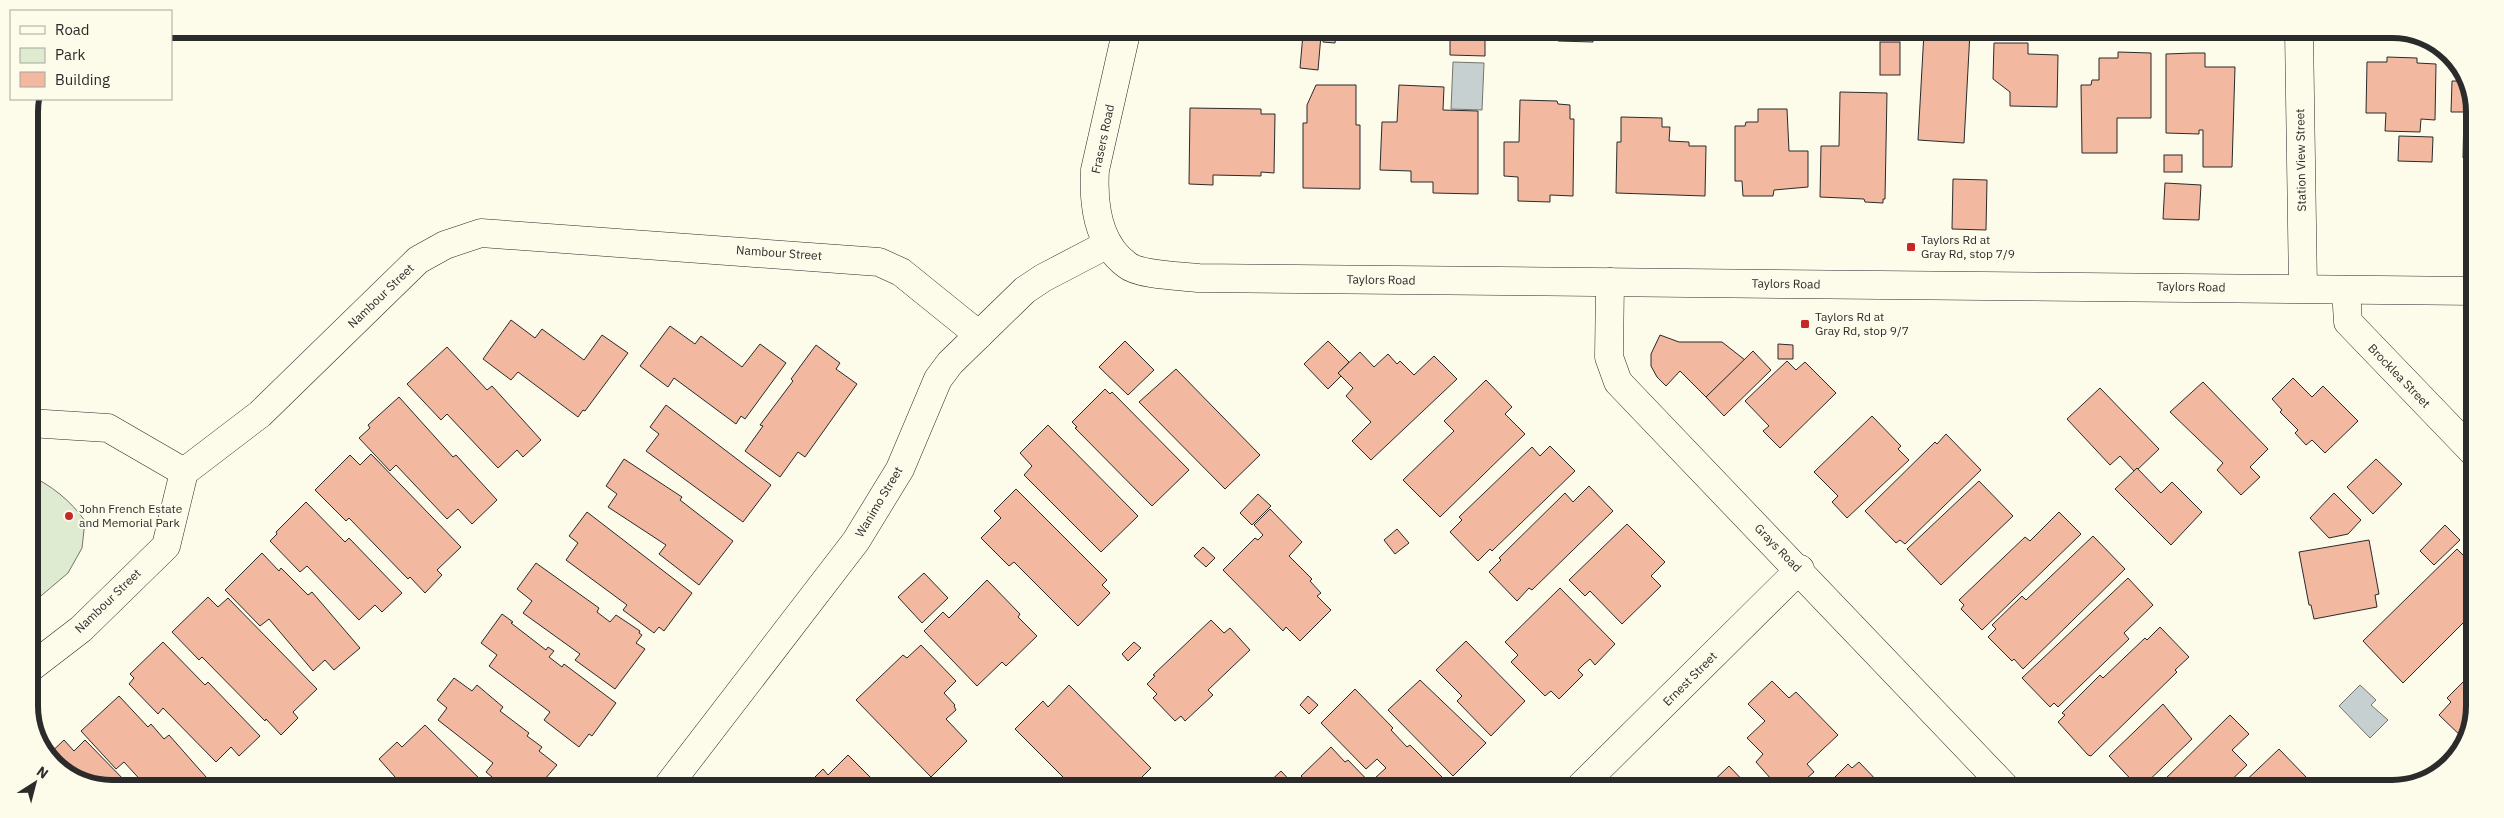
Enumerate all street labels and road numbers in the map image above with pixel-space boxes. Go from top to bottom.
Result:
street label: Frasers Road [1088,103,1117,175]
street label: Station View Street [2292,108,2309,212]
street label: Nambour Street [736,242,822,263]
street label: Nambour Street [344,260,417,331]
street label: Taylors Road [1346,271,1416,288]
street label: Taylors Road [1751,275,1821,292]
street label: Taylors Road [2156,278,2226,295]
street label: Brocklea Street [2365,340,2434,411]
street label: Wanimo Street [852,464,906,540]
street label: Grays Road [1752,520,1805,575]
street label: Nambour Street [71,565,144,636]
street label: Ernest Street [1659,648,1720,709]

